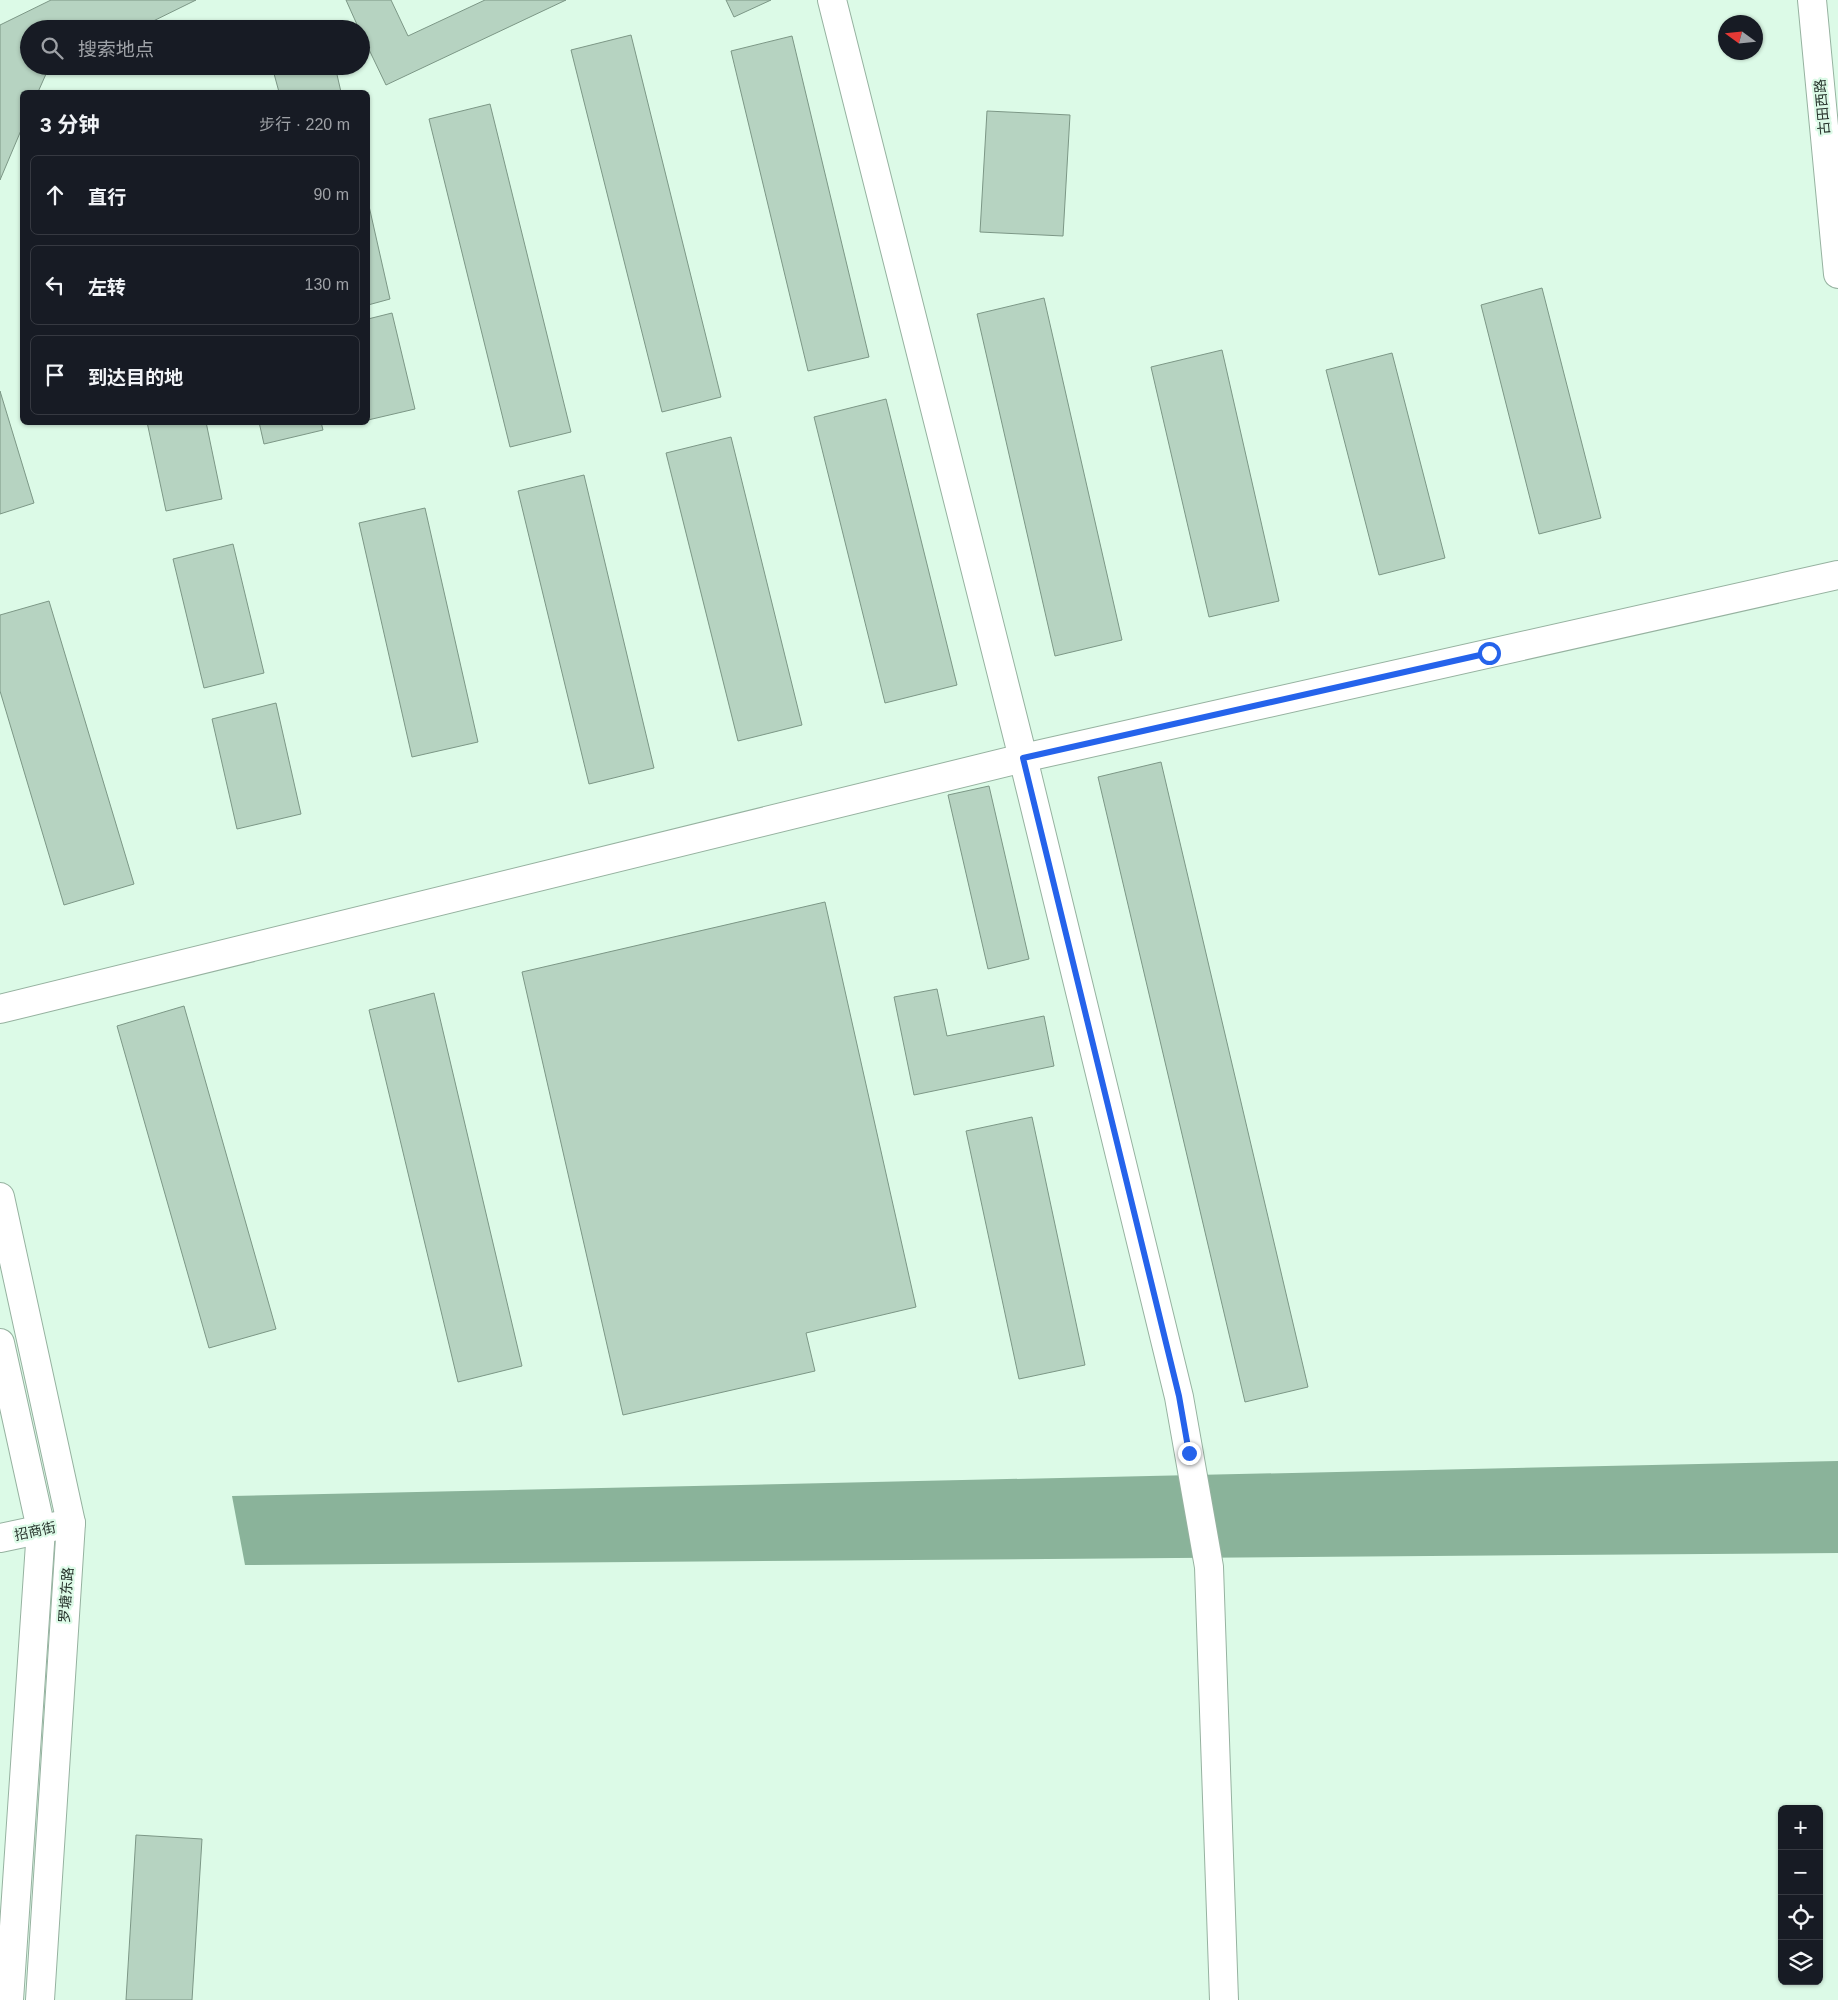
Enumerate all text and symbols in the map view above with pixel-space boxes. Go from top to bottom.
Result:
north arrow [1718,15,1763,60]
search box [20,20,370,75]
icon: search [38,34,66,62]
text: 搜索地点 [78,39,154,60]
street label: 古田西路 [1812,78,1832,136]
text: 3 分钟 [40,113,100,136]
text: 步行 · 220 m [259,116,350,133]
icon: ahead [41,181,69,209]
text: 90 m [313,186,349,203]
text: 直行 [88,187,126,208]
icon: left [41,271,69,299]
text: 130 m [305,276,349,293]
text: 左转 [88,277,126,298]
icon: arrive [41,361,69,389]
text: 到达目的地 [88,367,183,388]
route start [1478,642,1501,665]
route end [1178,1442,1201,1465]
street label: 招商街 [13,1519,57,1543]
street label: 罗塘东路 [56,1567,76,1623]
map controls [1778,1805,1823,1985]
button: + [1778,1805,1823,1850]
button: − [1778,1850,1823,1895]
button: locate [1778,1895,1823,1940]
button: layers [1778,1940,1823,1985]

